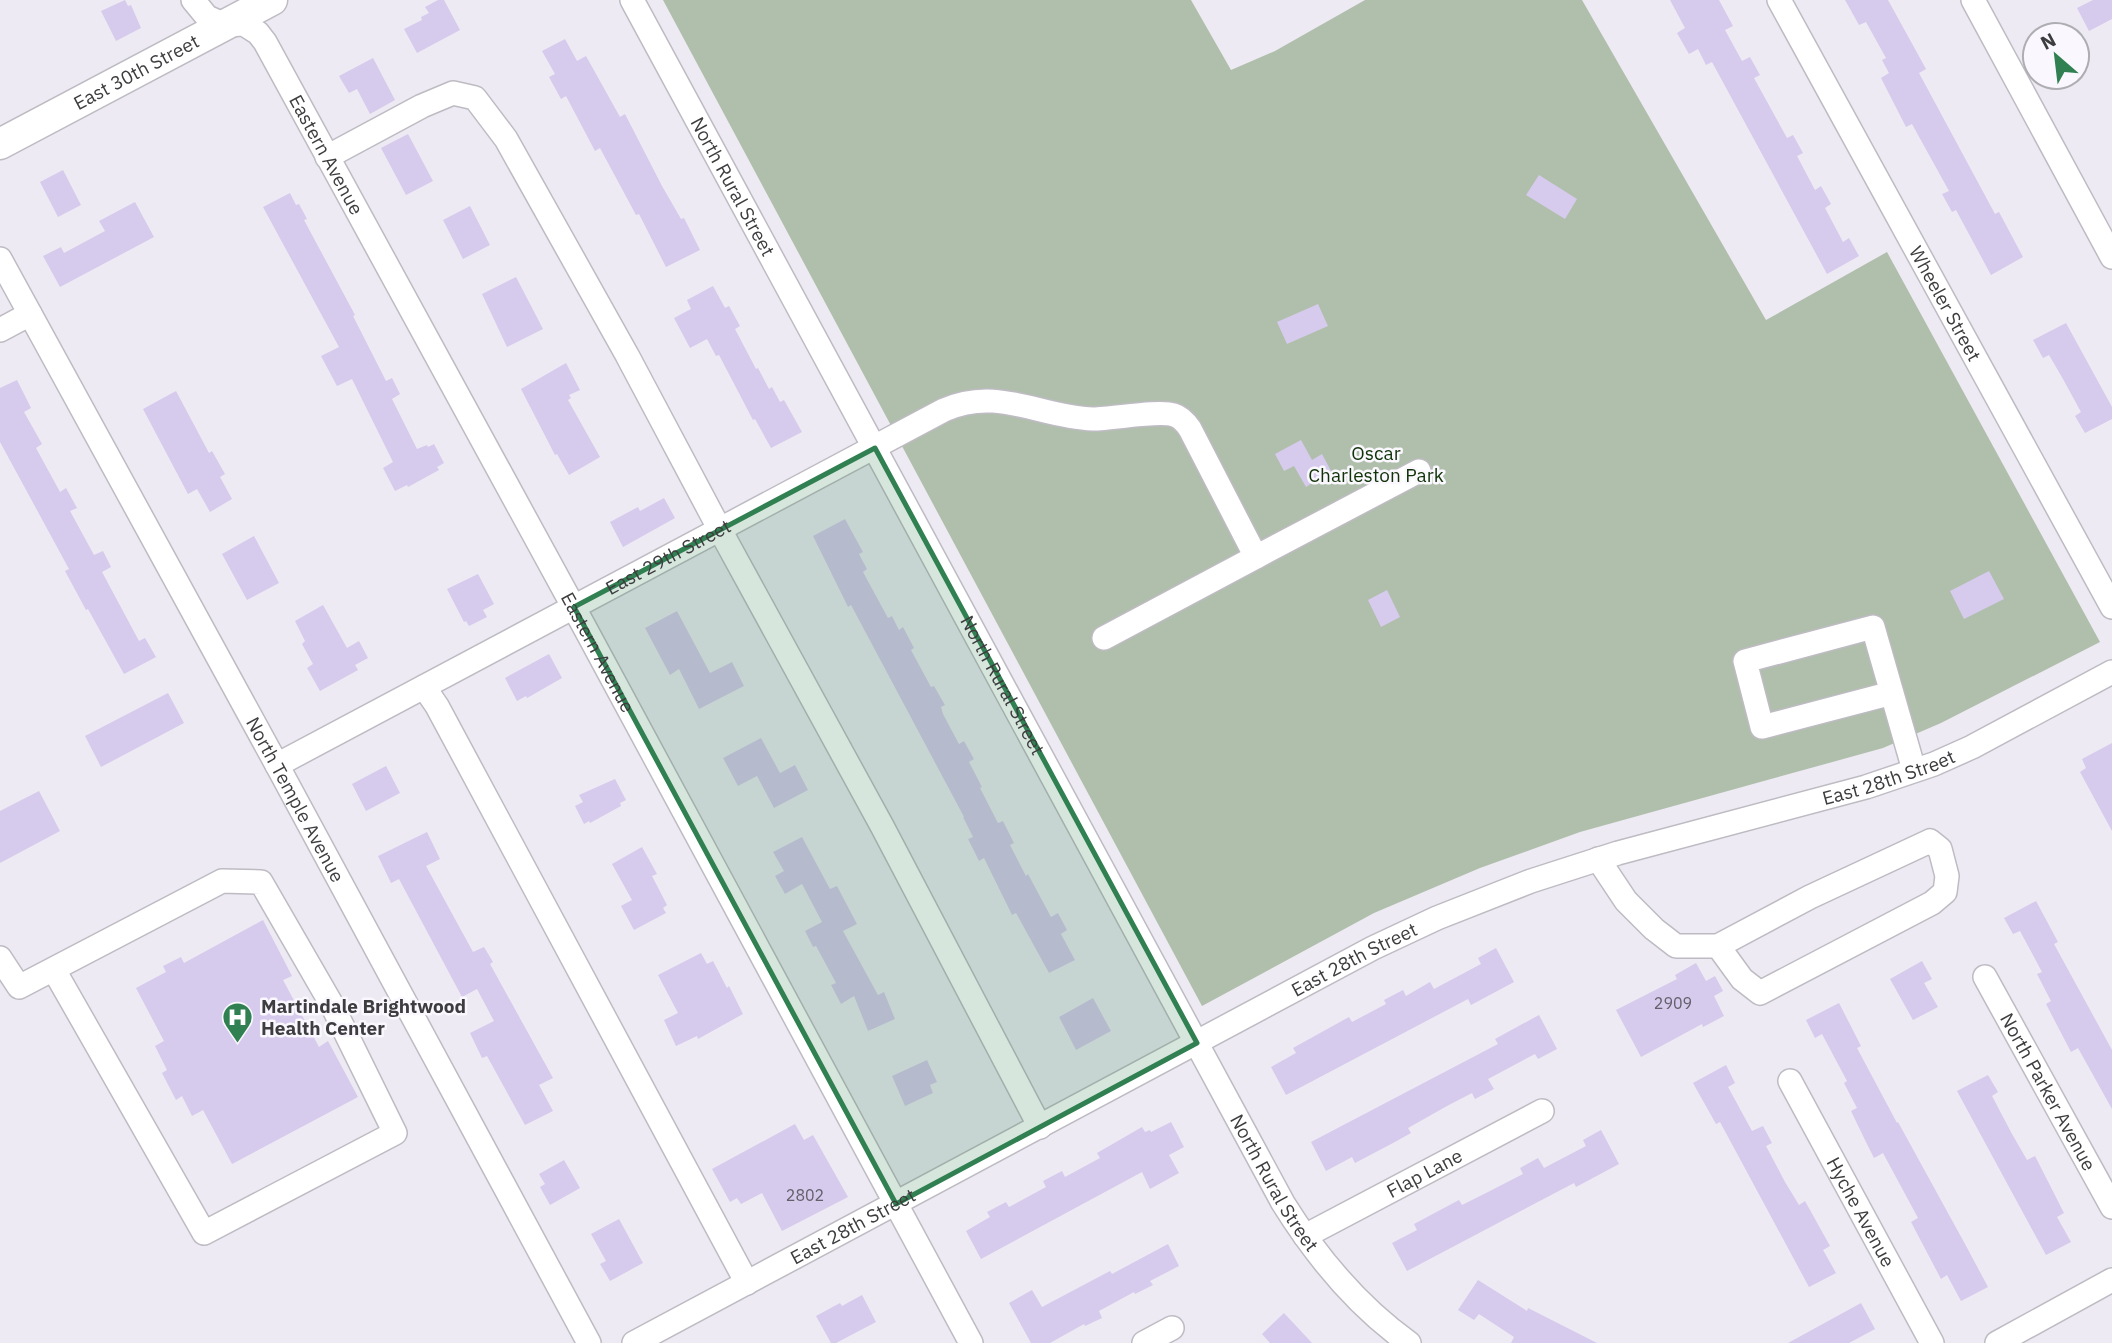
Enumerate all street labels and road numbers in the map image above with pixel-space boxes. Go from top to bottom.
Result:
street label: East 30th Street [69,29,203,115]
street label: Eastern Avenue [284,90,369,219]
street label: North Rural Street [685,113,780,260]
street label: Wheeler Street [1904,242,1987,365]
street label: East 29th Street [601,514,735,600]
street label: Eastern Avenue [556,588,640,717]
street label: North Rural Street [955,611,1050,759]
street label: North Temple Avenue [241,713,350,886]
street label: East 28th Street [1820,744,1959,810]
street label: East 28th Street [1287,917,1421,1002]
street label: North Parker Avenue [1995,1009,2102,1175]
street label: North Rural Street [1225,1110,1324,1256]
street label: Flap Lane [1382,1143,1466,1203]
street label: Hyche Avenue [1821,1153,1901,1271]
street label: East 28th Street [786,1183,919,1269]

